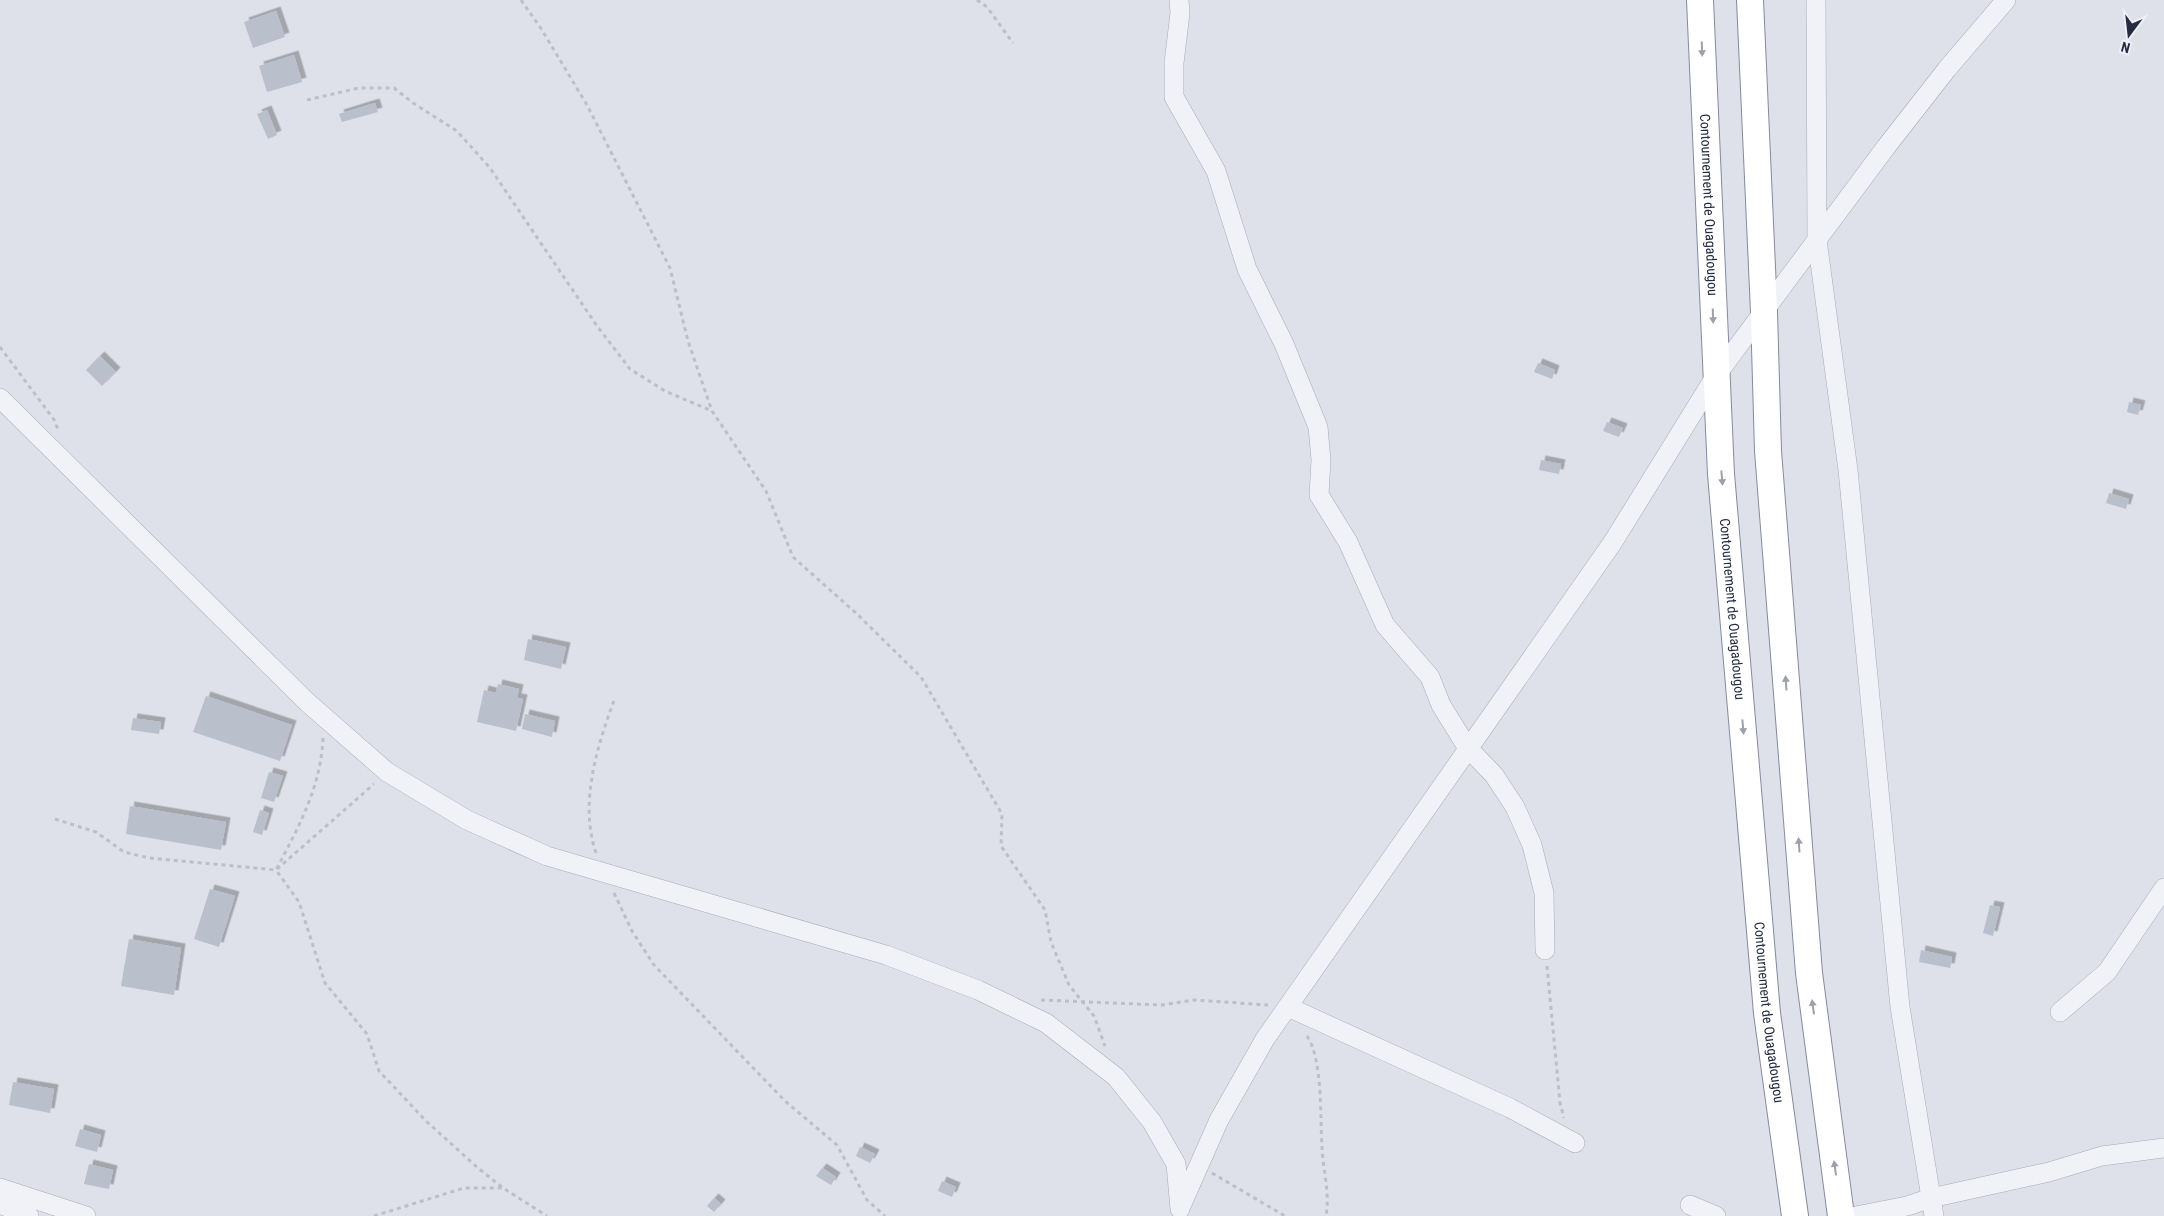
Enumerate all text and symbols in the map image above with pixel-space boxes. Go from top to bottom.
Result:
north arrow [2104,10,2154,60]
text: N [2119,39,2132,56]
one-way arrow [1698,41,1706,57]
street label: Contournement de Ouagadougou [1697,113,1721,296]
one-way arrow [1709,308,1717,324]
one-way arrow [1718,470,1726,486]
street label: Contournement de Ouagadougou [1717,518,1748,701]
one-way arrow [1782,675,1790,691]
one-way arrow [1740,720,1748,736]
one-way arrow [1794,837,1802,853]
street label: Contournement de Ouagadougou [1751,921,1787,1104]
one-way arrow [1809,998,1817,1014]
one-way arrow [1831,1159,1839,1175]

